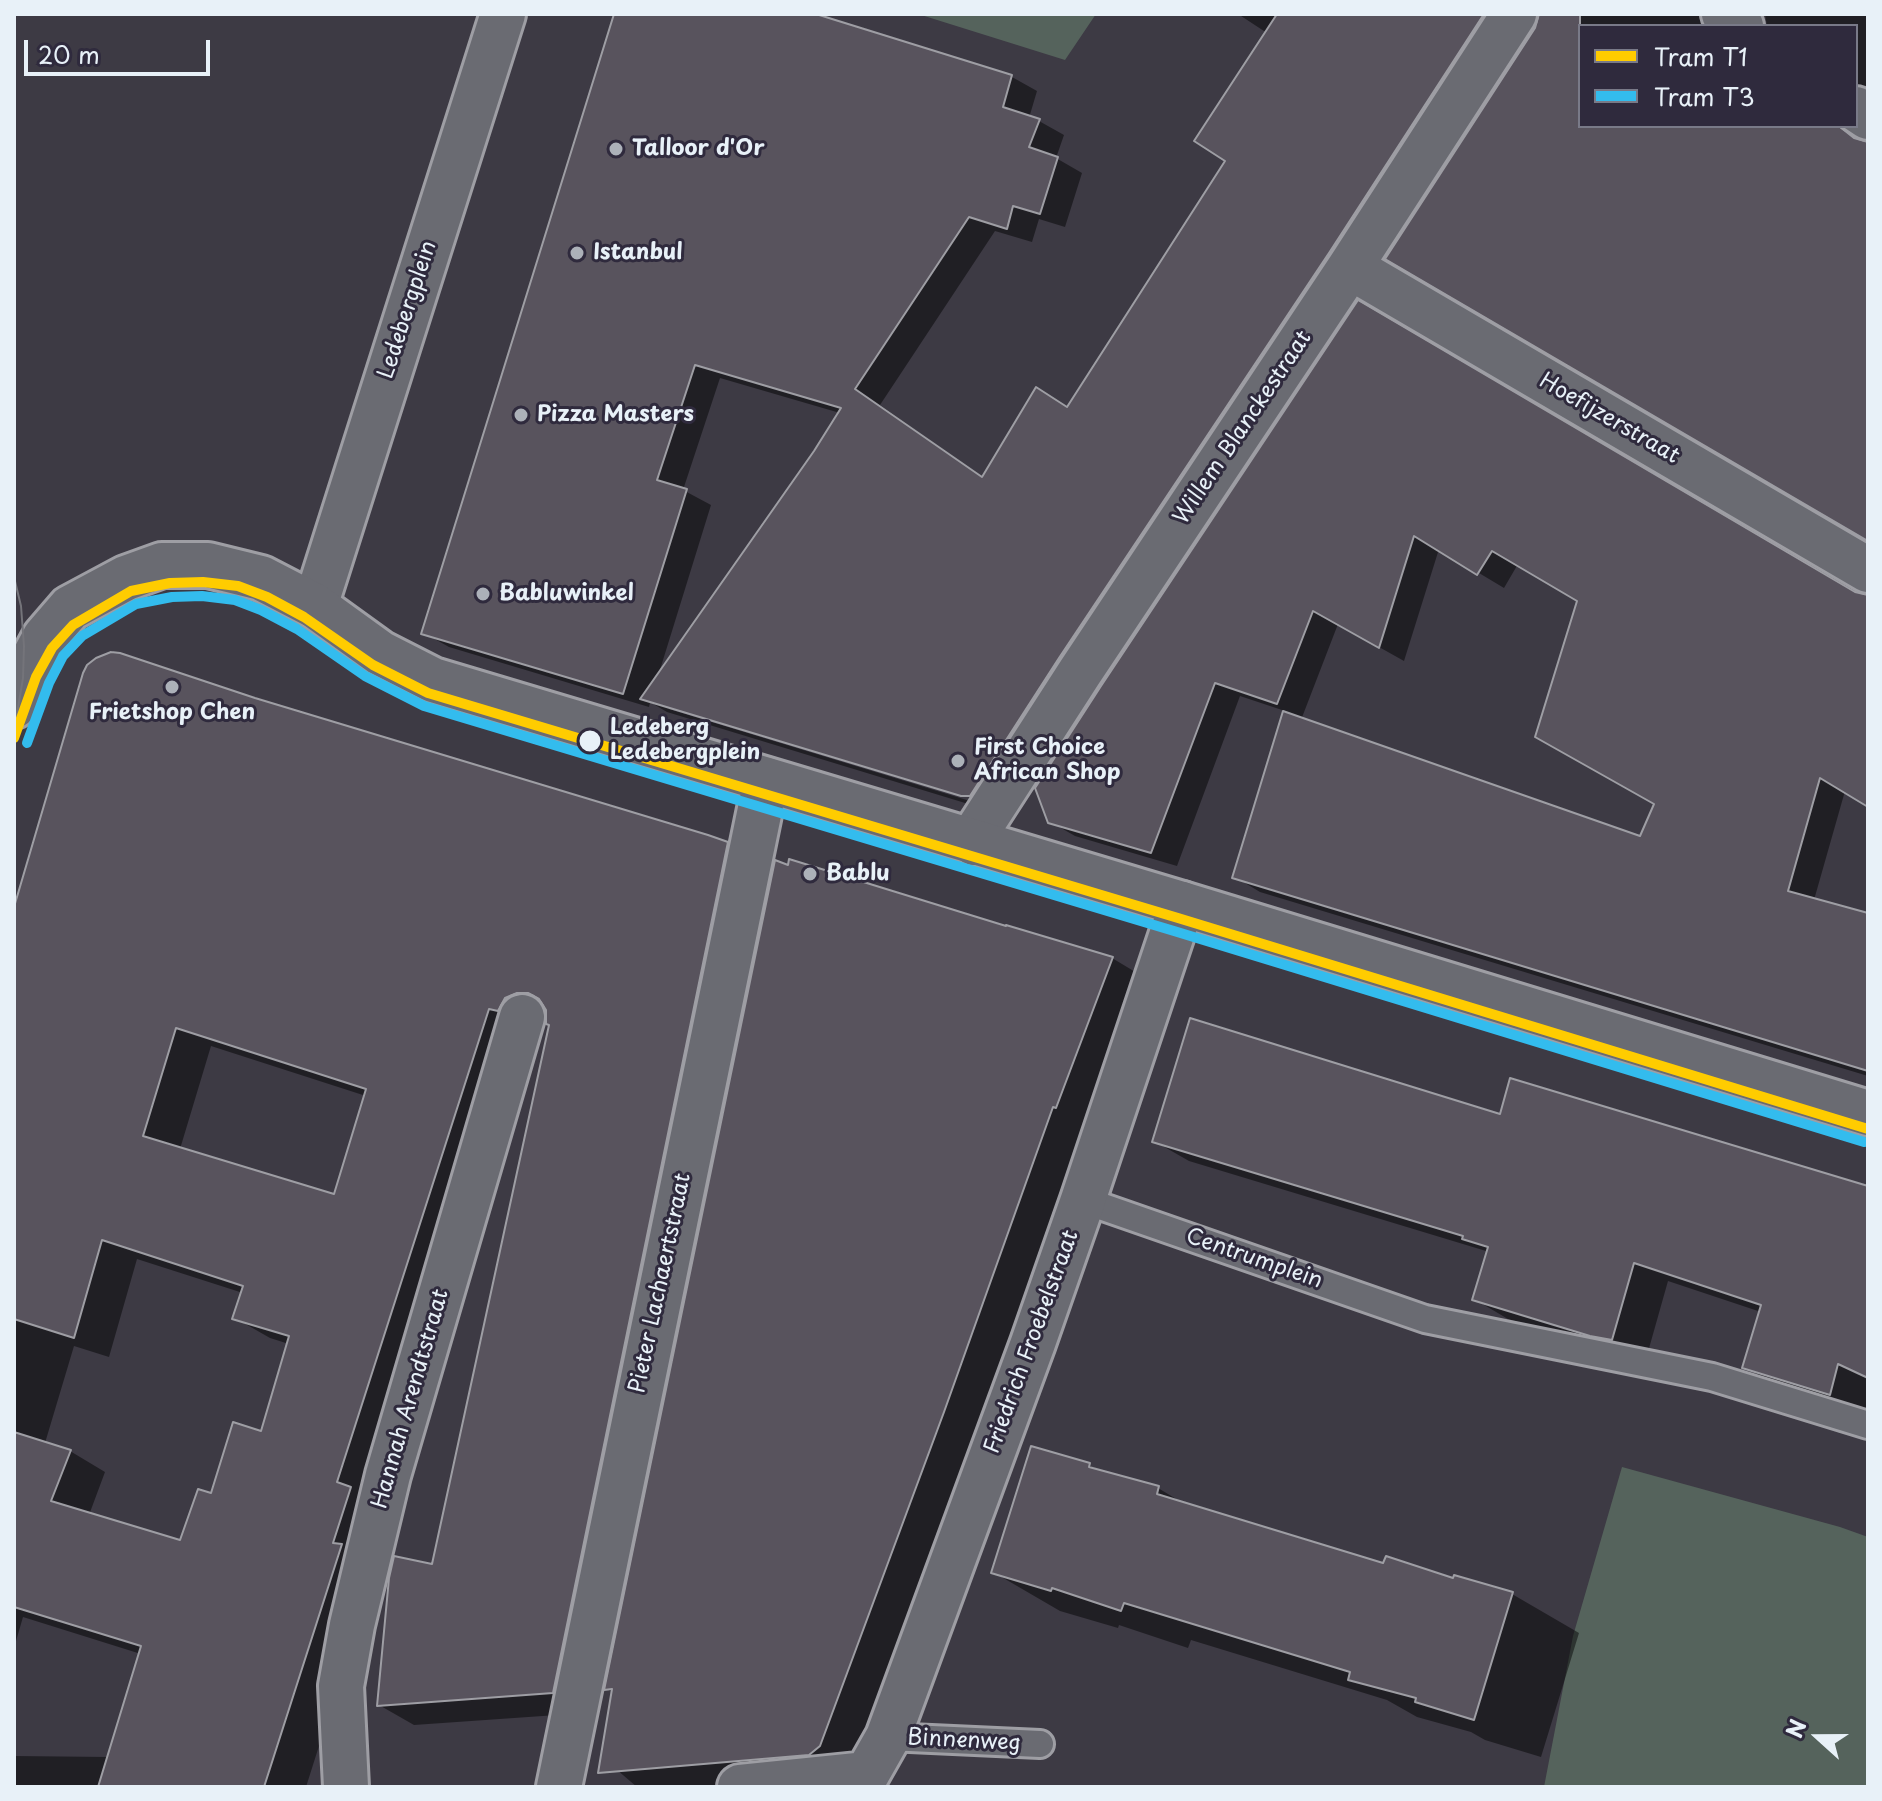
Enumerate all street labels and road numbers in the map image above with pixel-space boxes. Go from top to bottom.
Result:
street label: Ledebergplein [373,238,443,382]
street label: Willem Blanckestraat [1168,326,1318,530]
street label: Hoefijzerstraat [1534,368,1684,470]
street label: Pieter Lachaertstraat [625,1171,697,1395]
street label: Centrumplein [1182,1223,1326,1295]
street label: Friedrich Froebelstraat [979,1227,1085,1457]
street label: Hannah Arendtstraat [367,1286,455,1512]
street label: Binnenweg [906,1725,1022,1757]

